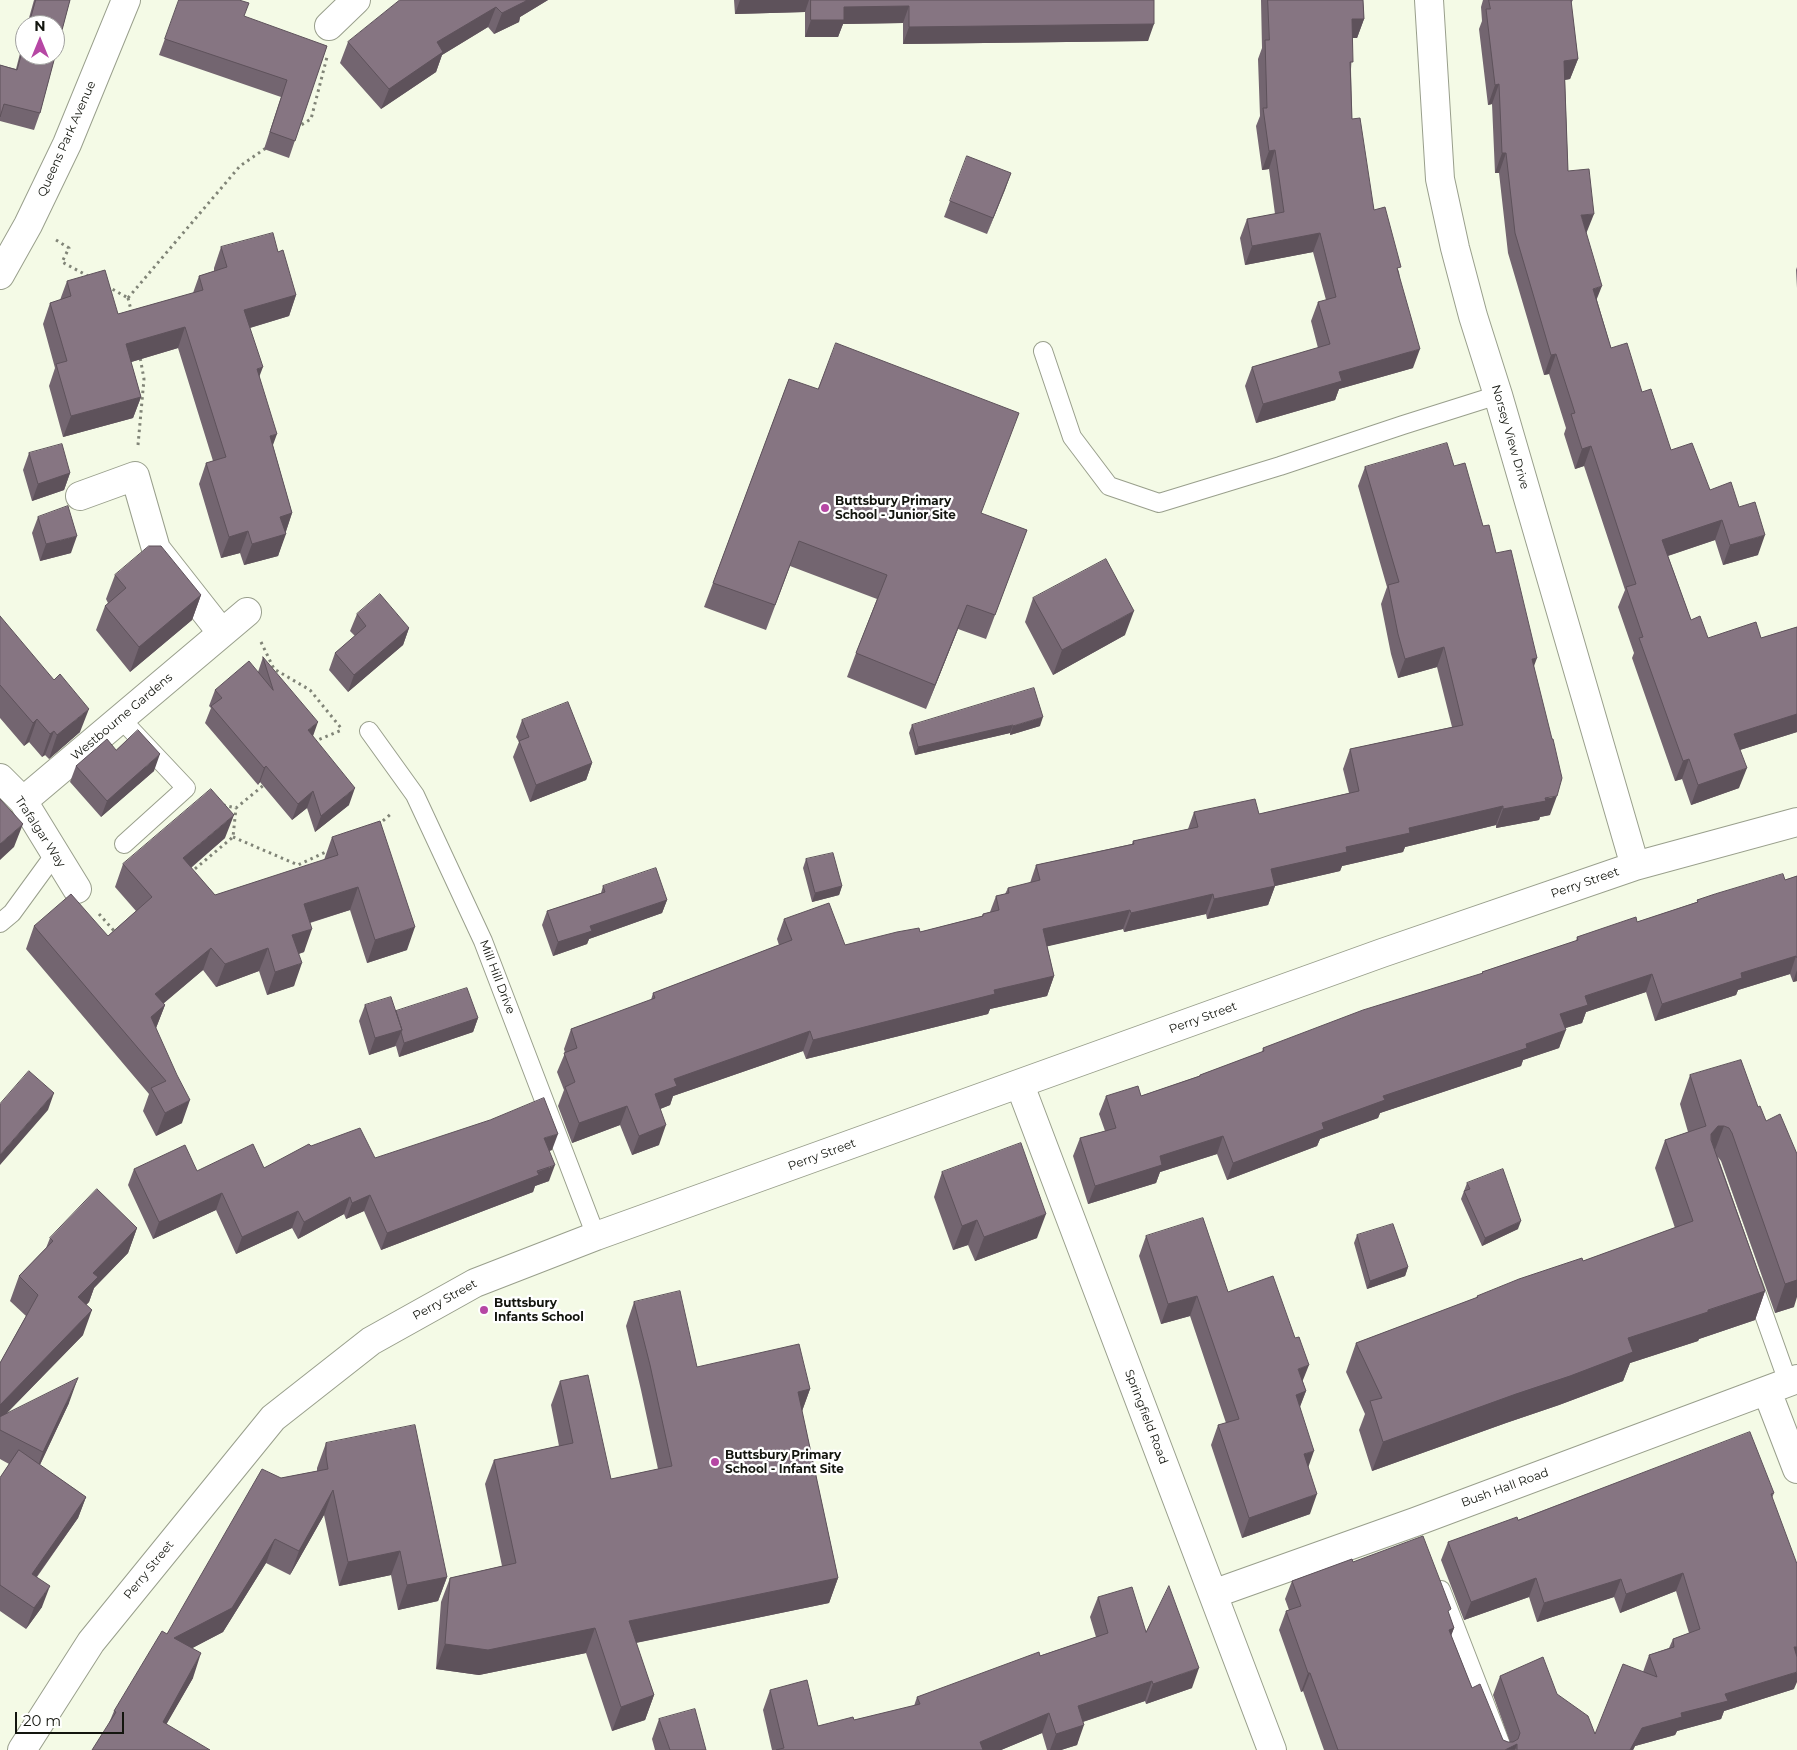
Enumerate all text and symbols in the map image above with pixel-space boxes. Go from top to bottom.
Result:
north arrow [15,15,65,65]
text: N [34,17,46,35]
street label: Queens Park Avenue [35,79,99,199]
street label: Norsey View Drive [1488,383,1532,491]
place label: Buttsbury Primary School - Junior Site [835,494,956,522]
marker: Buttsbury Primary School - Junior Site [819,502,831,514]
street label: Westbourne Gardens [68,670,176,764]
street label: Trafalgar Way [12,794,68,870]
street label: Perry Street [1549,865,1621,901]
street label: Mill Hill Drive [476,938,518,1016]
street label: Perry Street [1167,999,1239,1037]
street label: Perry Street [786,1136,858,1174]
street label: Perry Street [410,1276,480,1324]
place label: Buttsbury Infants School [494,1296,584,1324]
marker: Buttsbury Infants School [478,1304,490,1316]
street label: Springfield Road [1121,1368,1171,1466]
place label: Buttsbury Primary School - Infant Site [725,1448,844,1476]
marker: Buttsbury Primary School - Infant Site [709,1456,721,1468]
street label: Bush Hall Road [1459,1465,1551,1511]
street label: Perry Street [121,1538,177,1602]
scale bar [18,1702,126,1734]
text: 20 m [23,1711,61,1730]

